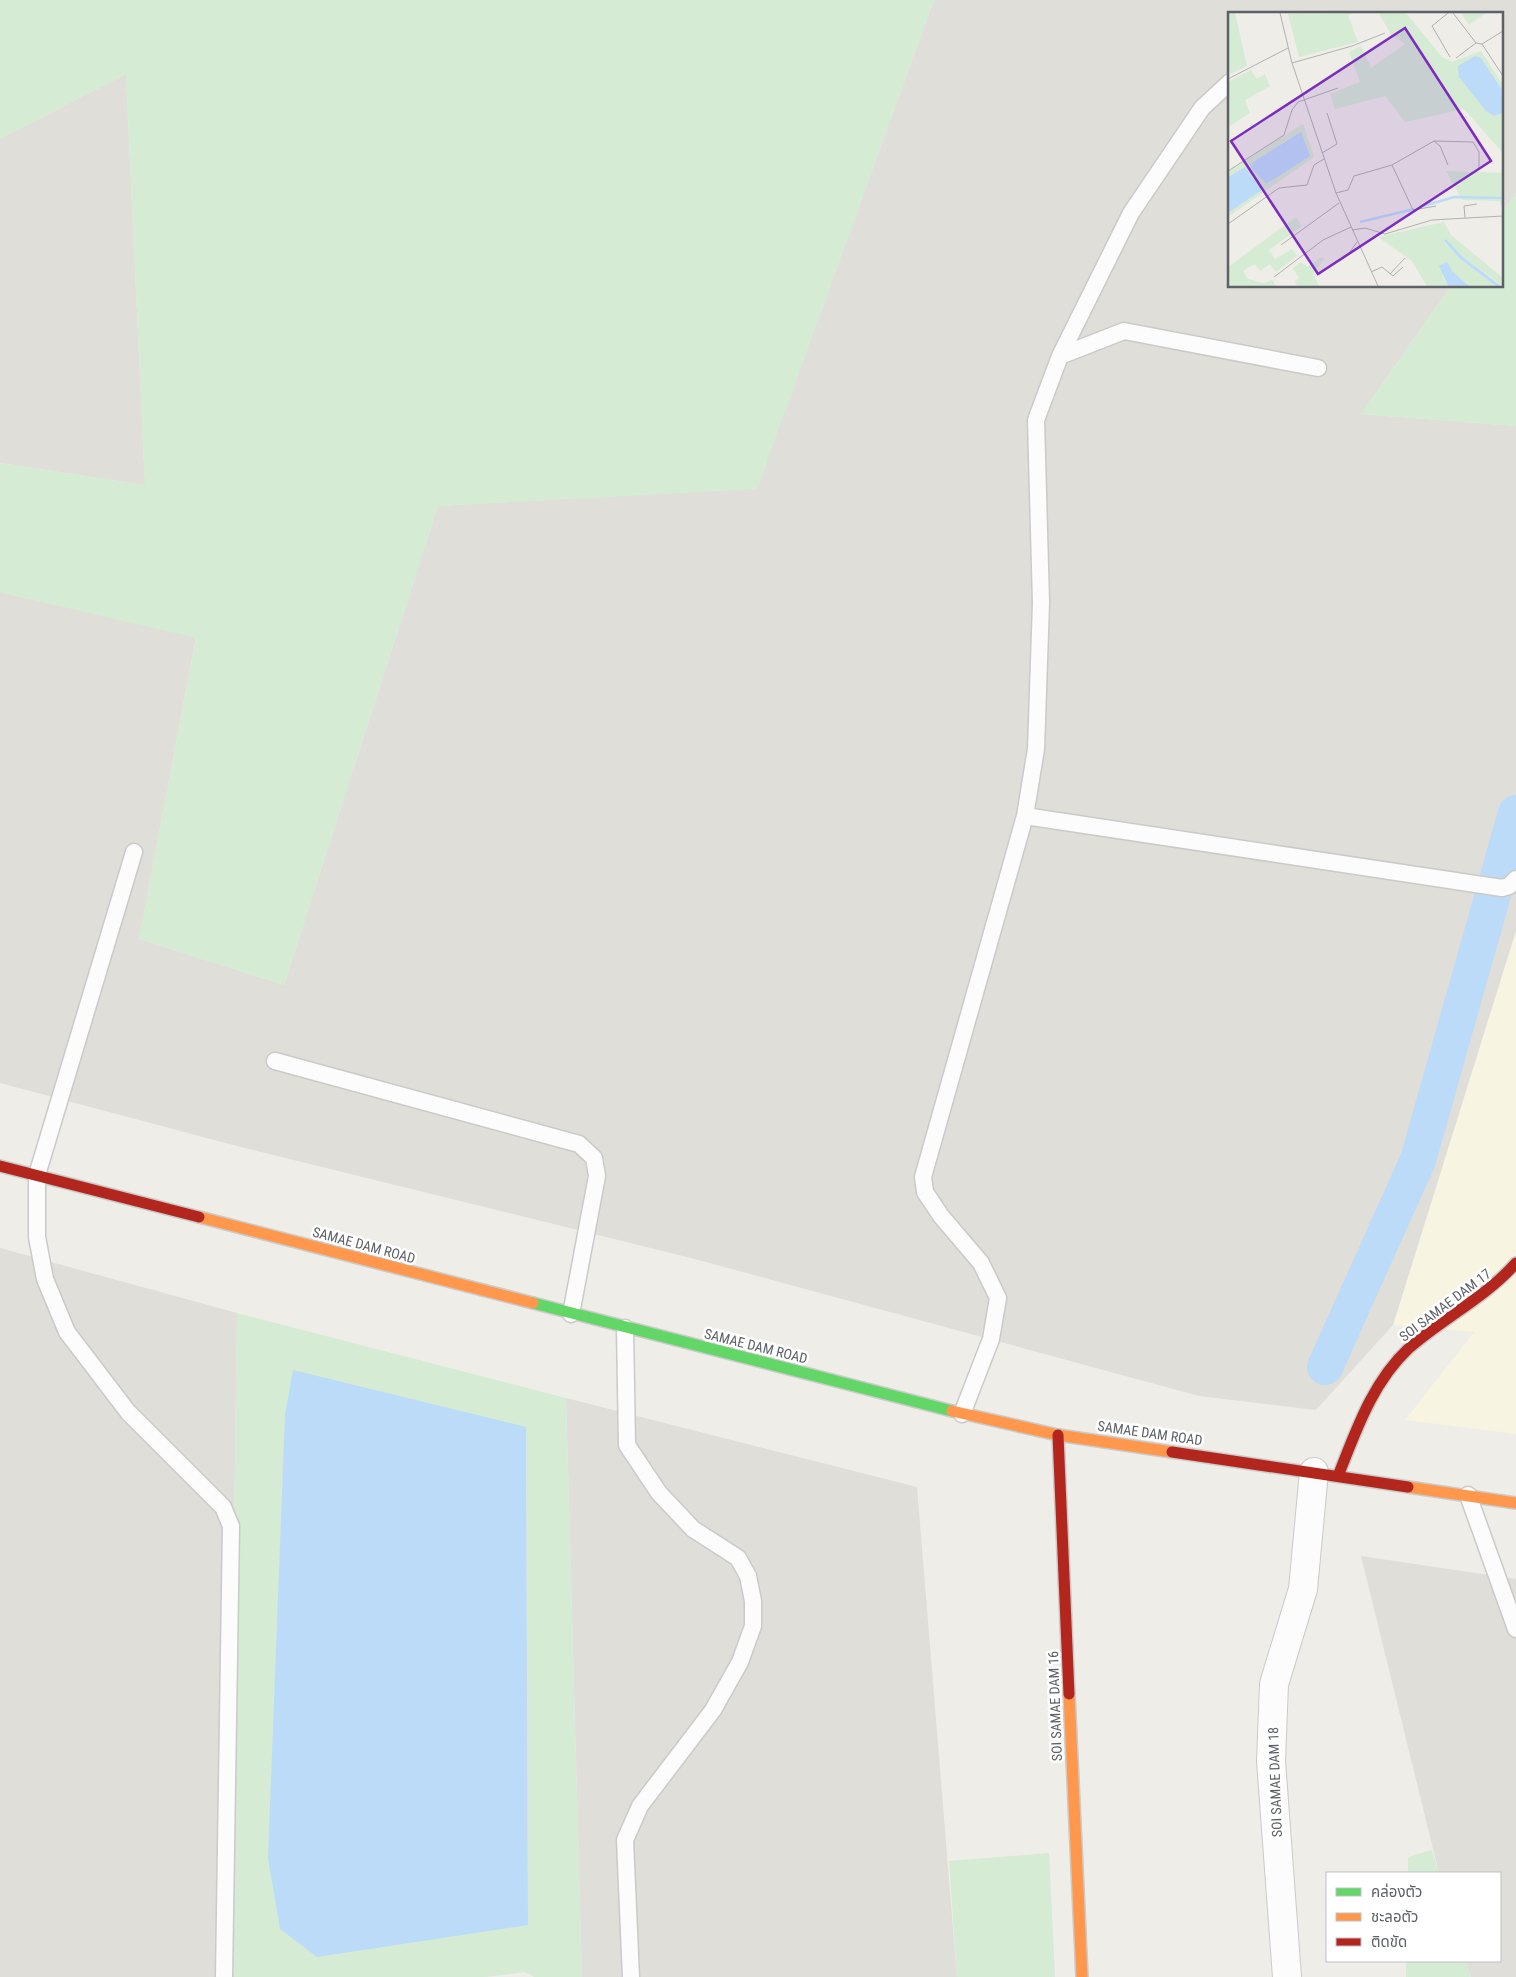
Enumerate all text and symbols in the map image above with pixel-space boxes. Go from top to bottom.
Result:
inset map [1228,12,1504,288]
street label: SAMAE DAM ROAD [311,1224,417,1266]
street label: SOI SAMAE DAM 17 [1396,1265,1494,1345]
street label: SAMAE DAM ROAD [703,1325,809,1367]
street label: SAMAE DAM ROAD [1097,1418,1203,1448]
street label: SOI SAMAE DAM 16 [1045,1651,1065,1761]
street label: SOI SAMAE DAM 18 [1265,1727,1285,1837]
legend [1326,1872,1501,1962]
text: คล่องตัว [1371,1883,1422,1901]
text: ชะลอตัว [1371,1908,1418,1926]
text: ติดขัด [1371,1933,1407,1951]

